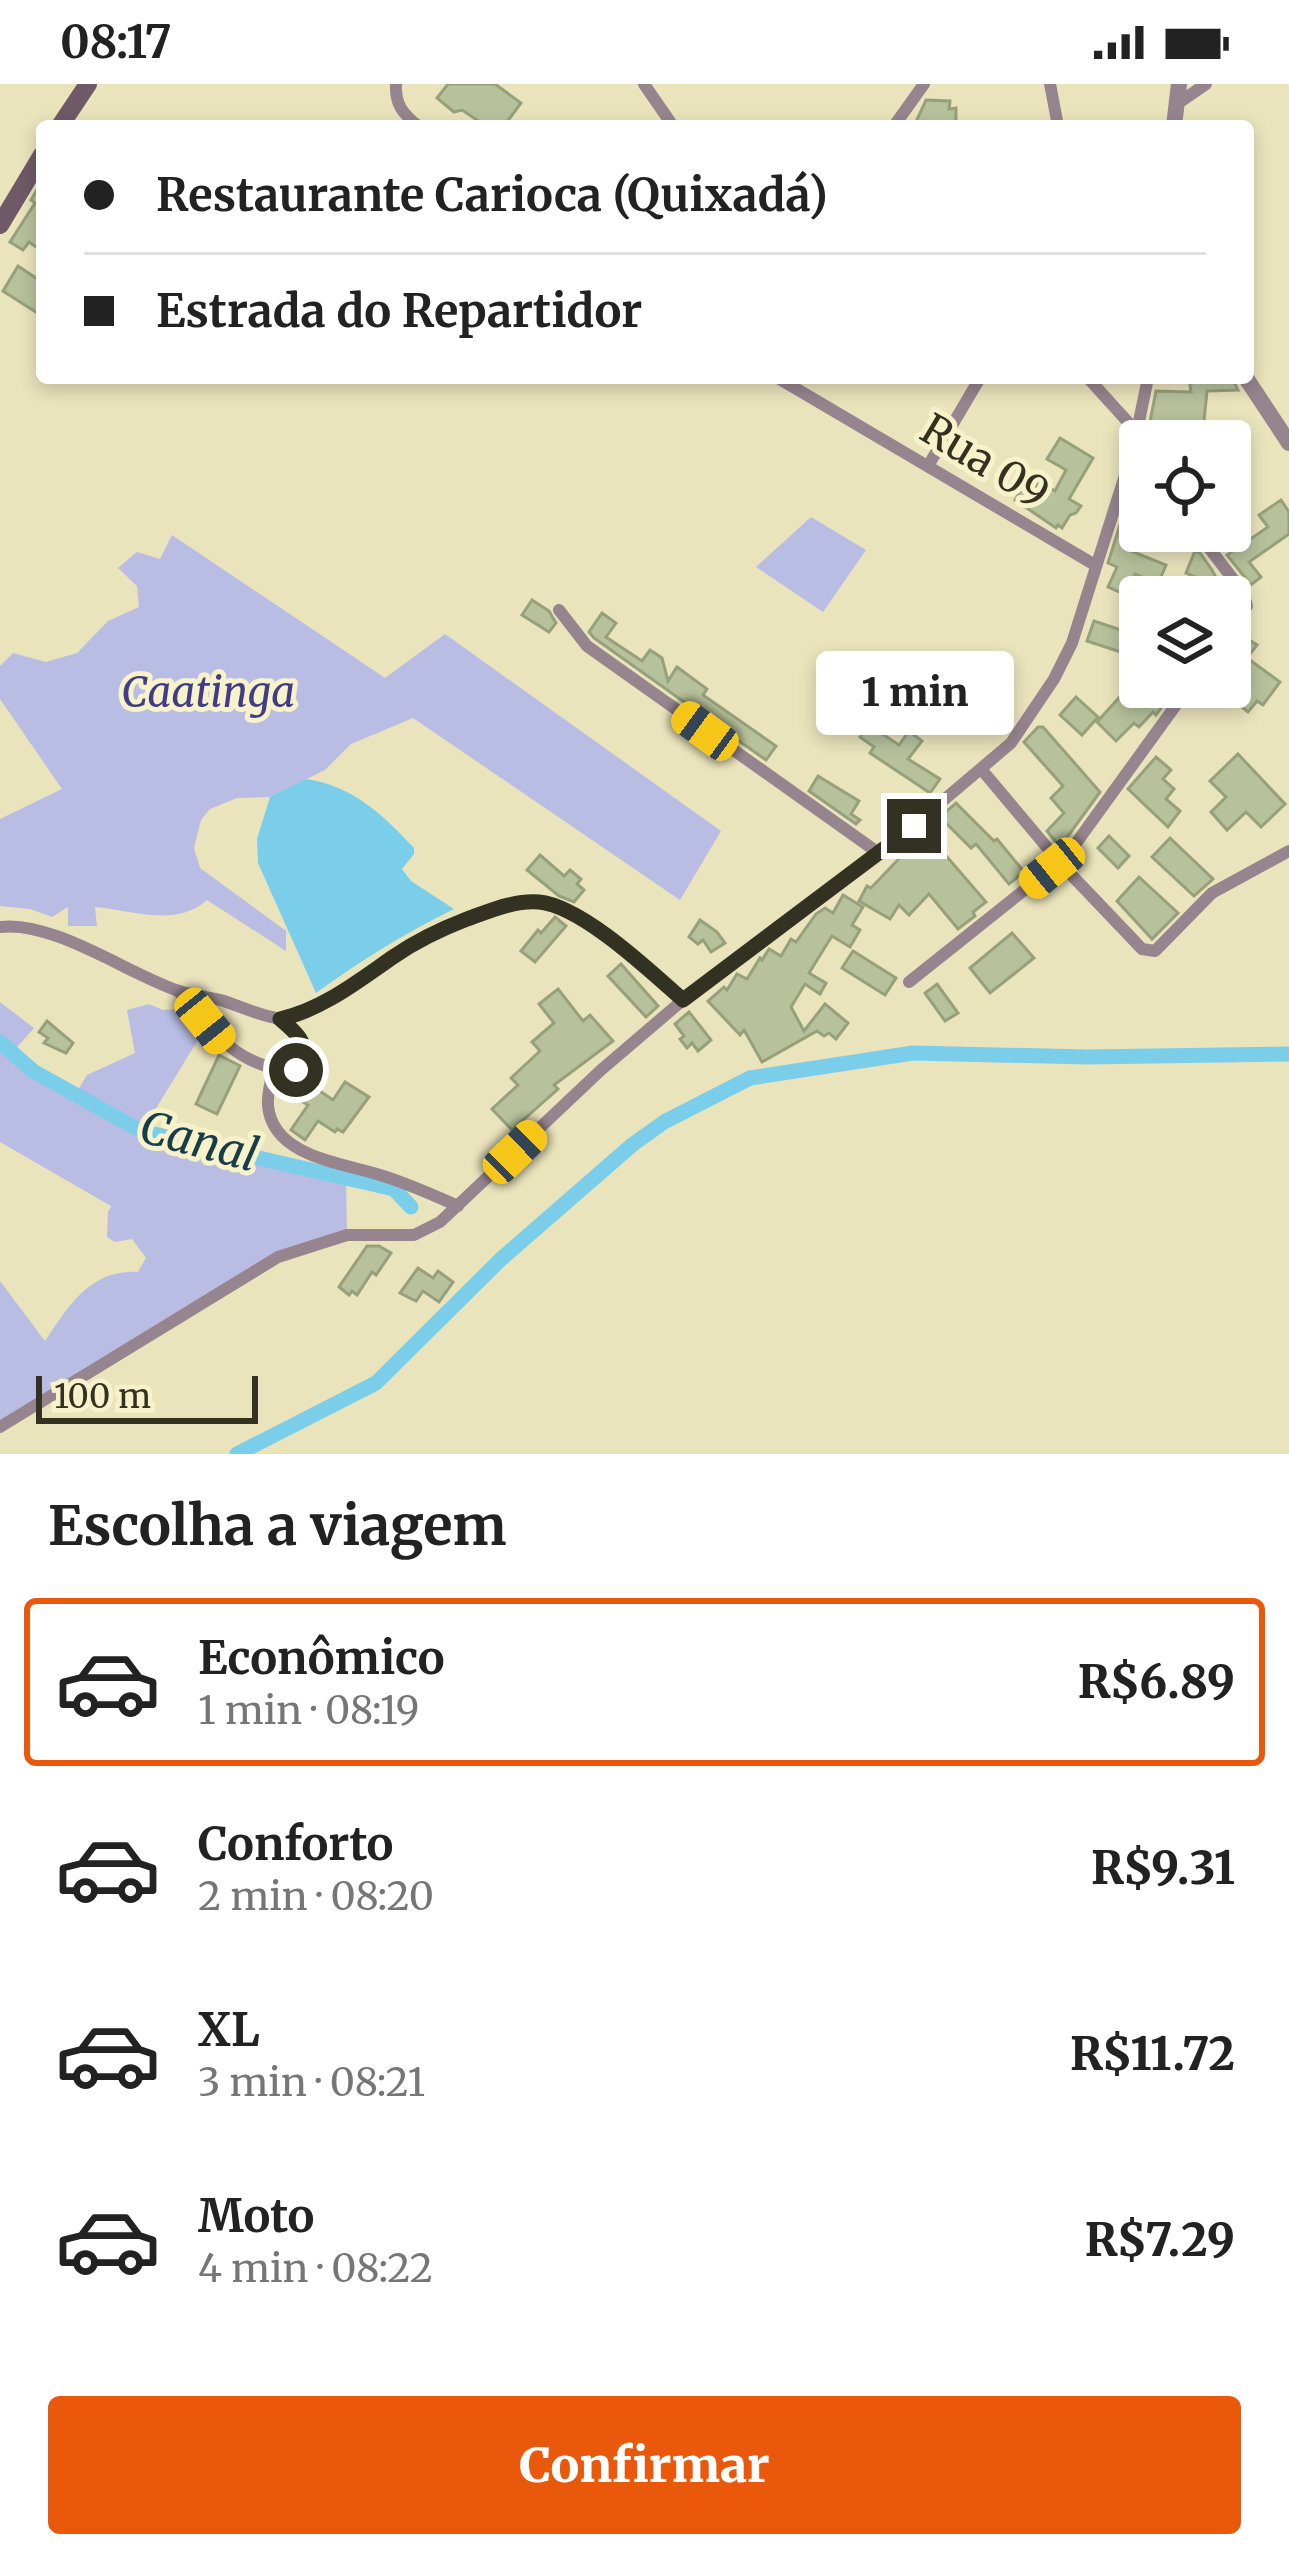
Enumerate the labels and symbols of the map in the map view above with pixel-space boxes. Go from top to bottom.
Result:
street label: Rua 09 [912,403,1058,519]
callout: 1 min [815,652,1013,736]
park label: Caatinga [121,666,295,718]
car [665,695,745,767]
route end [887,799,941,853]
car [1013,831,1091,905]
car [168,982,242,1060]
route start [269,1043,323,1097]
water label: Canal [134,1098,264,1184]
car [477,1114,553,1190]
scale bar [36,1370,258,1423]

